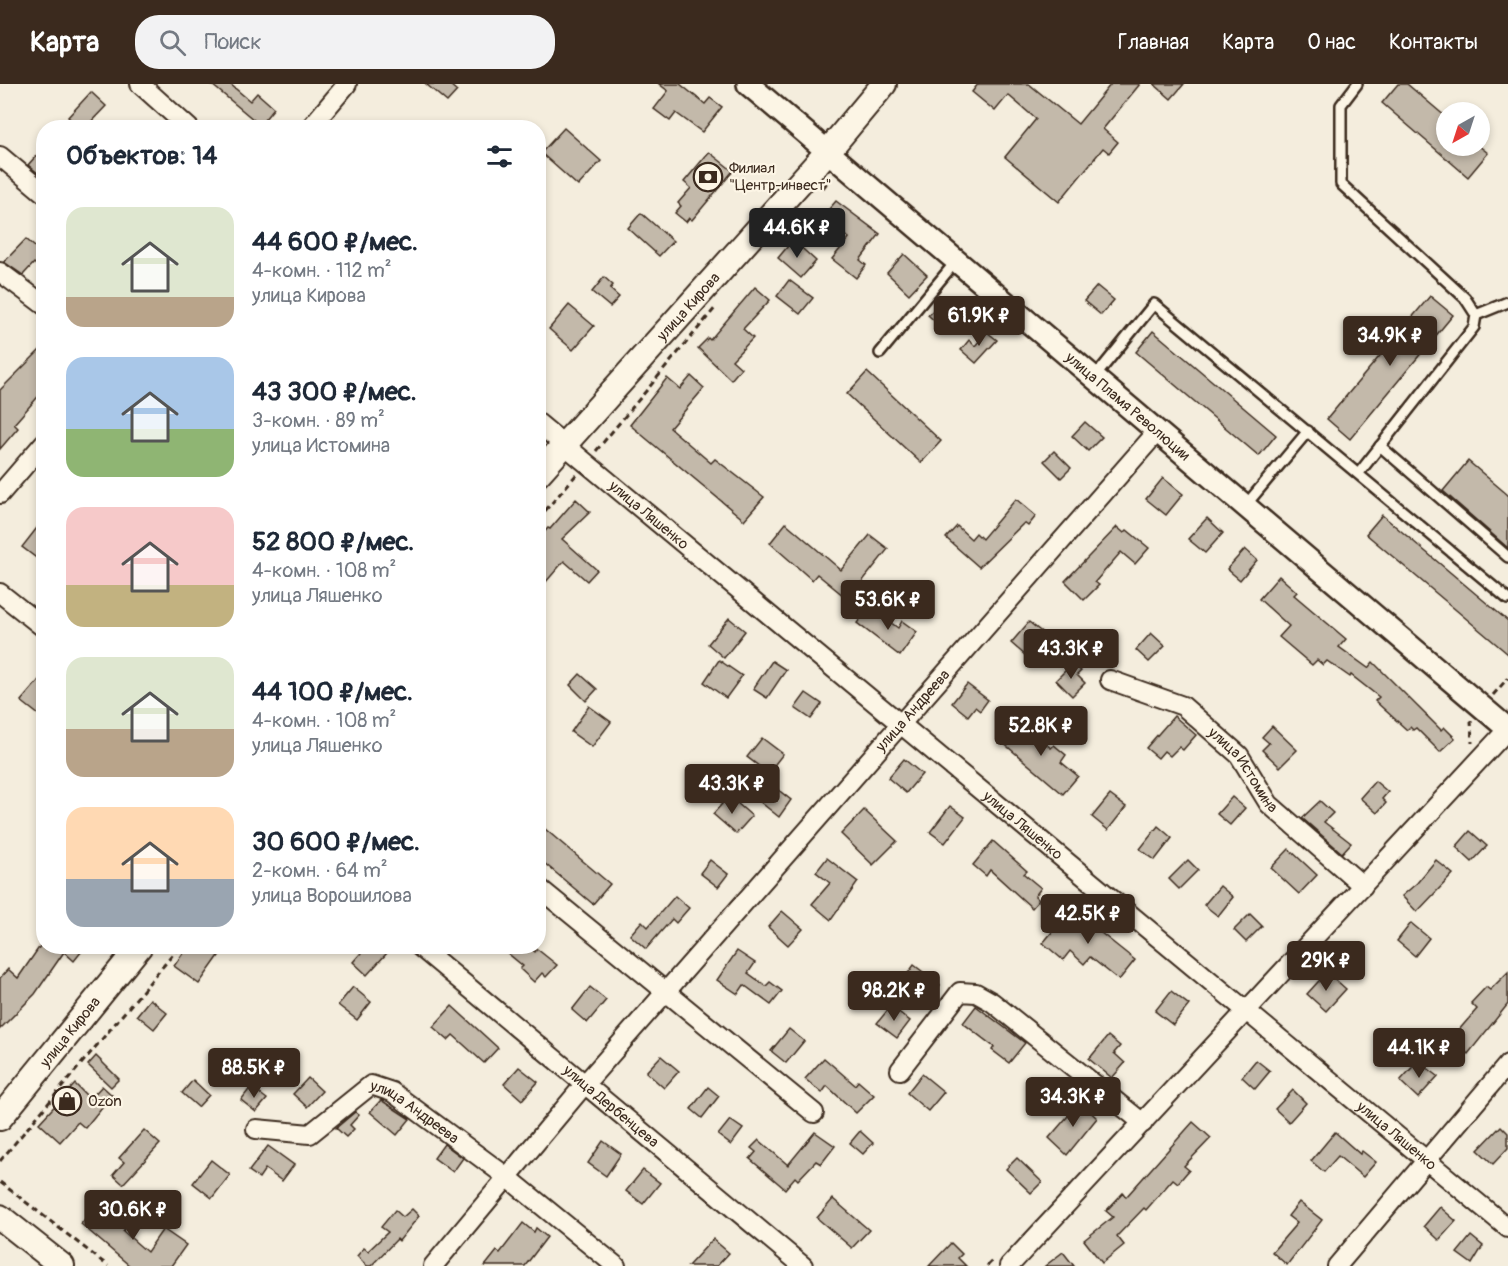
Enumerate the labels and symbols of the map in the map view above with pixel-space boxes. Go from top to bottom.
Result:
north arrow [1436,102,1490,156]
place label: Филиал "Центр-инвест" [729,159,831,195]
bank icon: Филиал "Центр-инвест" [692,161,724,193]
pin: 44.6K ₽ [742,208,852,259]
street label: улица Кирова [652,269,724,346]
pin: 61.9K ₽ [924,296,1034,347]
pin: 34.9K ₽ [1335,316,1445,367]
street label: улица Пламя Революции [1060,348,1194,465]
street label: улица Ляшенко [604,476,692,554]
pin: 53.6K ₽ [833,580,943,631]
pin: 43.3K ₽ [1016,629,1126,680]
street label: улица Андреева [871,666,954,757]
pin: 52.8K ₽ [986,706,1096,757]
street label: улица Истомина [1203,723,1281,817]
pin: 43.3K ₽ [677,764,787,815]
street label: улица Ляшенко [978,786,1066,864]
pin: 42.5K ₽ [1033,894,1143,945]
pin: 29K ₽ [1284,941,1368,992]
pin: 98.2K ₽ [839,971,949,1022]
street label: улица Кирова [35,993,105,1072]
pin: 44.1K ₽ [1364,1028,1474,1079]
pin: 88.5K ₽ [199,1048,309,1099]
street label: улица Дербенцева [558,1060,662,1152]
street label: улица Андреева [367,1076,462,1148]
pin: 34.3K ₽ [1018,1077,1128,1128]
shop icon: Ozon [51,1085,83,1117]
place label: Ozon [88,1092,122,1111]
street label: улица Ляшенко [1352,1097,1440,1175]
pin: 30.6K ₽ [78,1190,188,1241]

